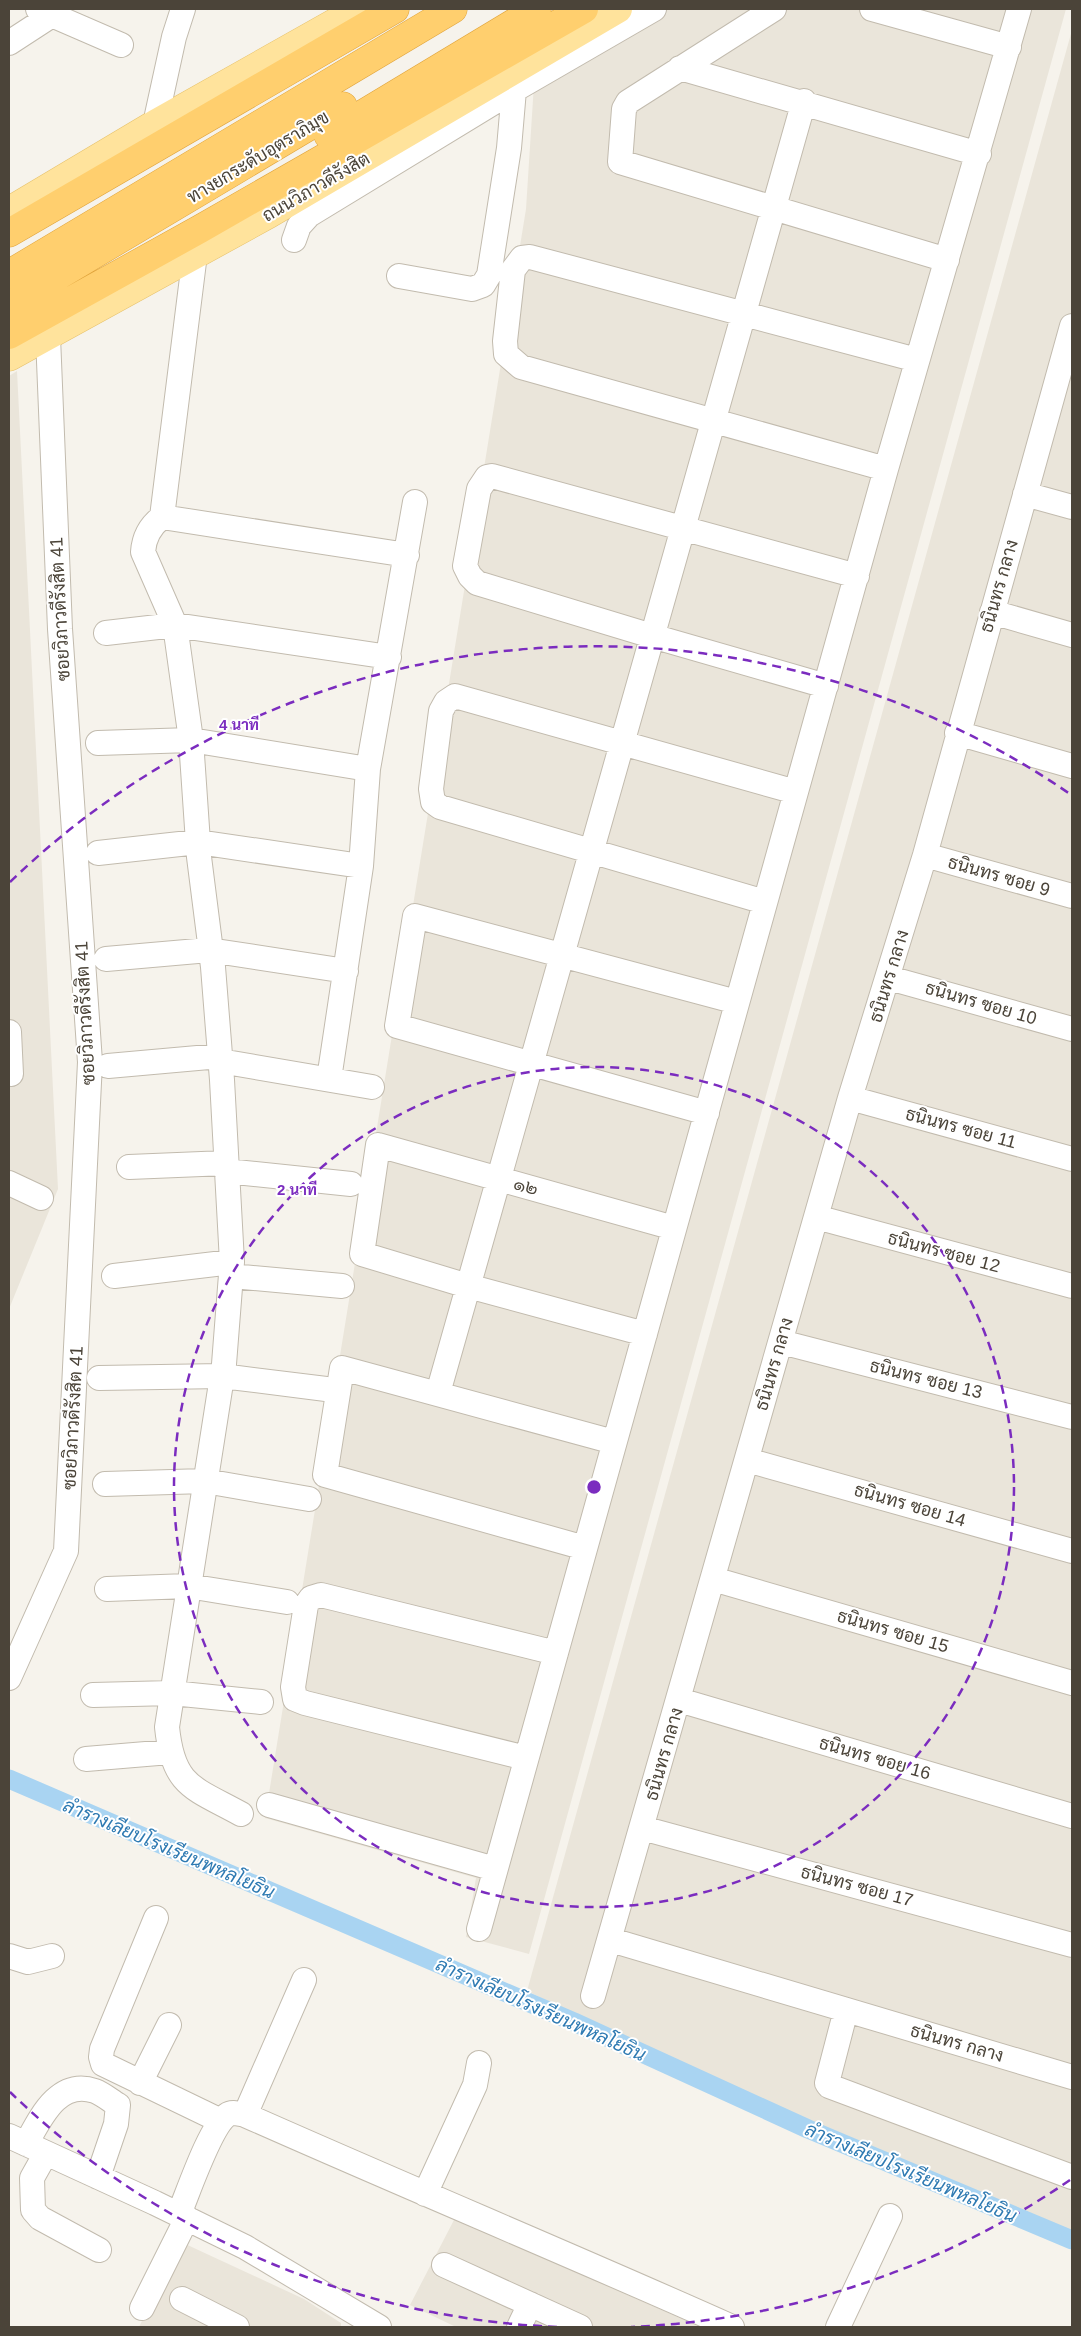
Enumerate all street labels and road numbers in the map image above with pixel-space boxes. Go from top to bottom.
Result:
street label: ทางยกระดับอุตราภิมุข [183,106,334,209]
street label: ถนนวิภาวดีรังสิต [257,146,373,226]
street label: ซอยวิภาวดีรังสิต 41 [43,537,74,682]
street label: ธนินทร กลาง [975,537,1022,635]
street label: ธนินทร ซอย 9 [946,851,1053,900]
street label: ธนินทร กลาง [864,927,913,1025]
street label: ซอยวิภาวดีรังสิต 41 [68,941,99,1086]
street label: ธนินทร ซอย 10 [923,977,1039,1028]
street label: ธนินทร ซอย 11 [903,1103,1019,1152]
street label: ๑๒ [511,1173,541,1199]
street label: ธนินทร ซอย 12 [886,1226,1002,1277]
street label: ธนินทร กลาง [750,1315,797,1413]
street label: ซอยวิภาวดีรังสิต 41 [56,1345,87,1490]
street label: ธนินทร ซอย 13 [868,1354,985,1403]
street label: ธนินทร ซอย 14 [852,1479,968,1530]
street label: ธนินทร ซอย 15 [835,1605,951,1656]
street label: ธนินทร กลาง [640,1705,687,1803]
street label: ธนินทร ซอย 16 [817,1732,933,1783]
street label: ธนินทร ซอย 17 [799,1860,915,1911]
street label: ธนินทร กลาง [908,2019,1006,2066]

